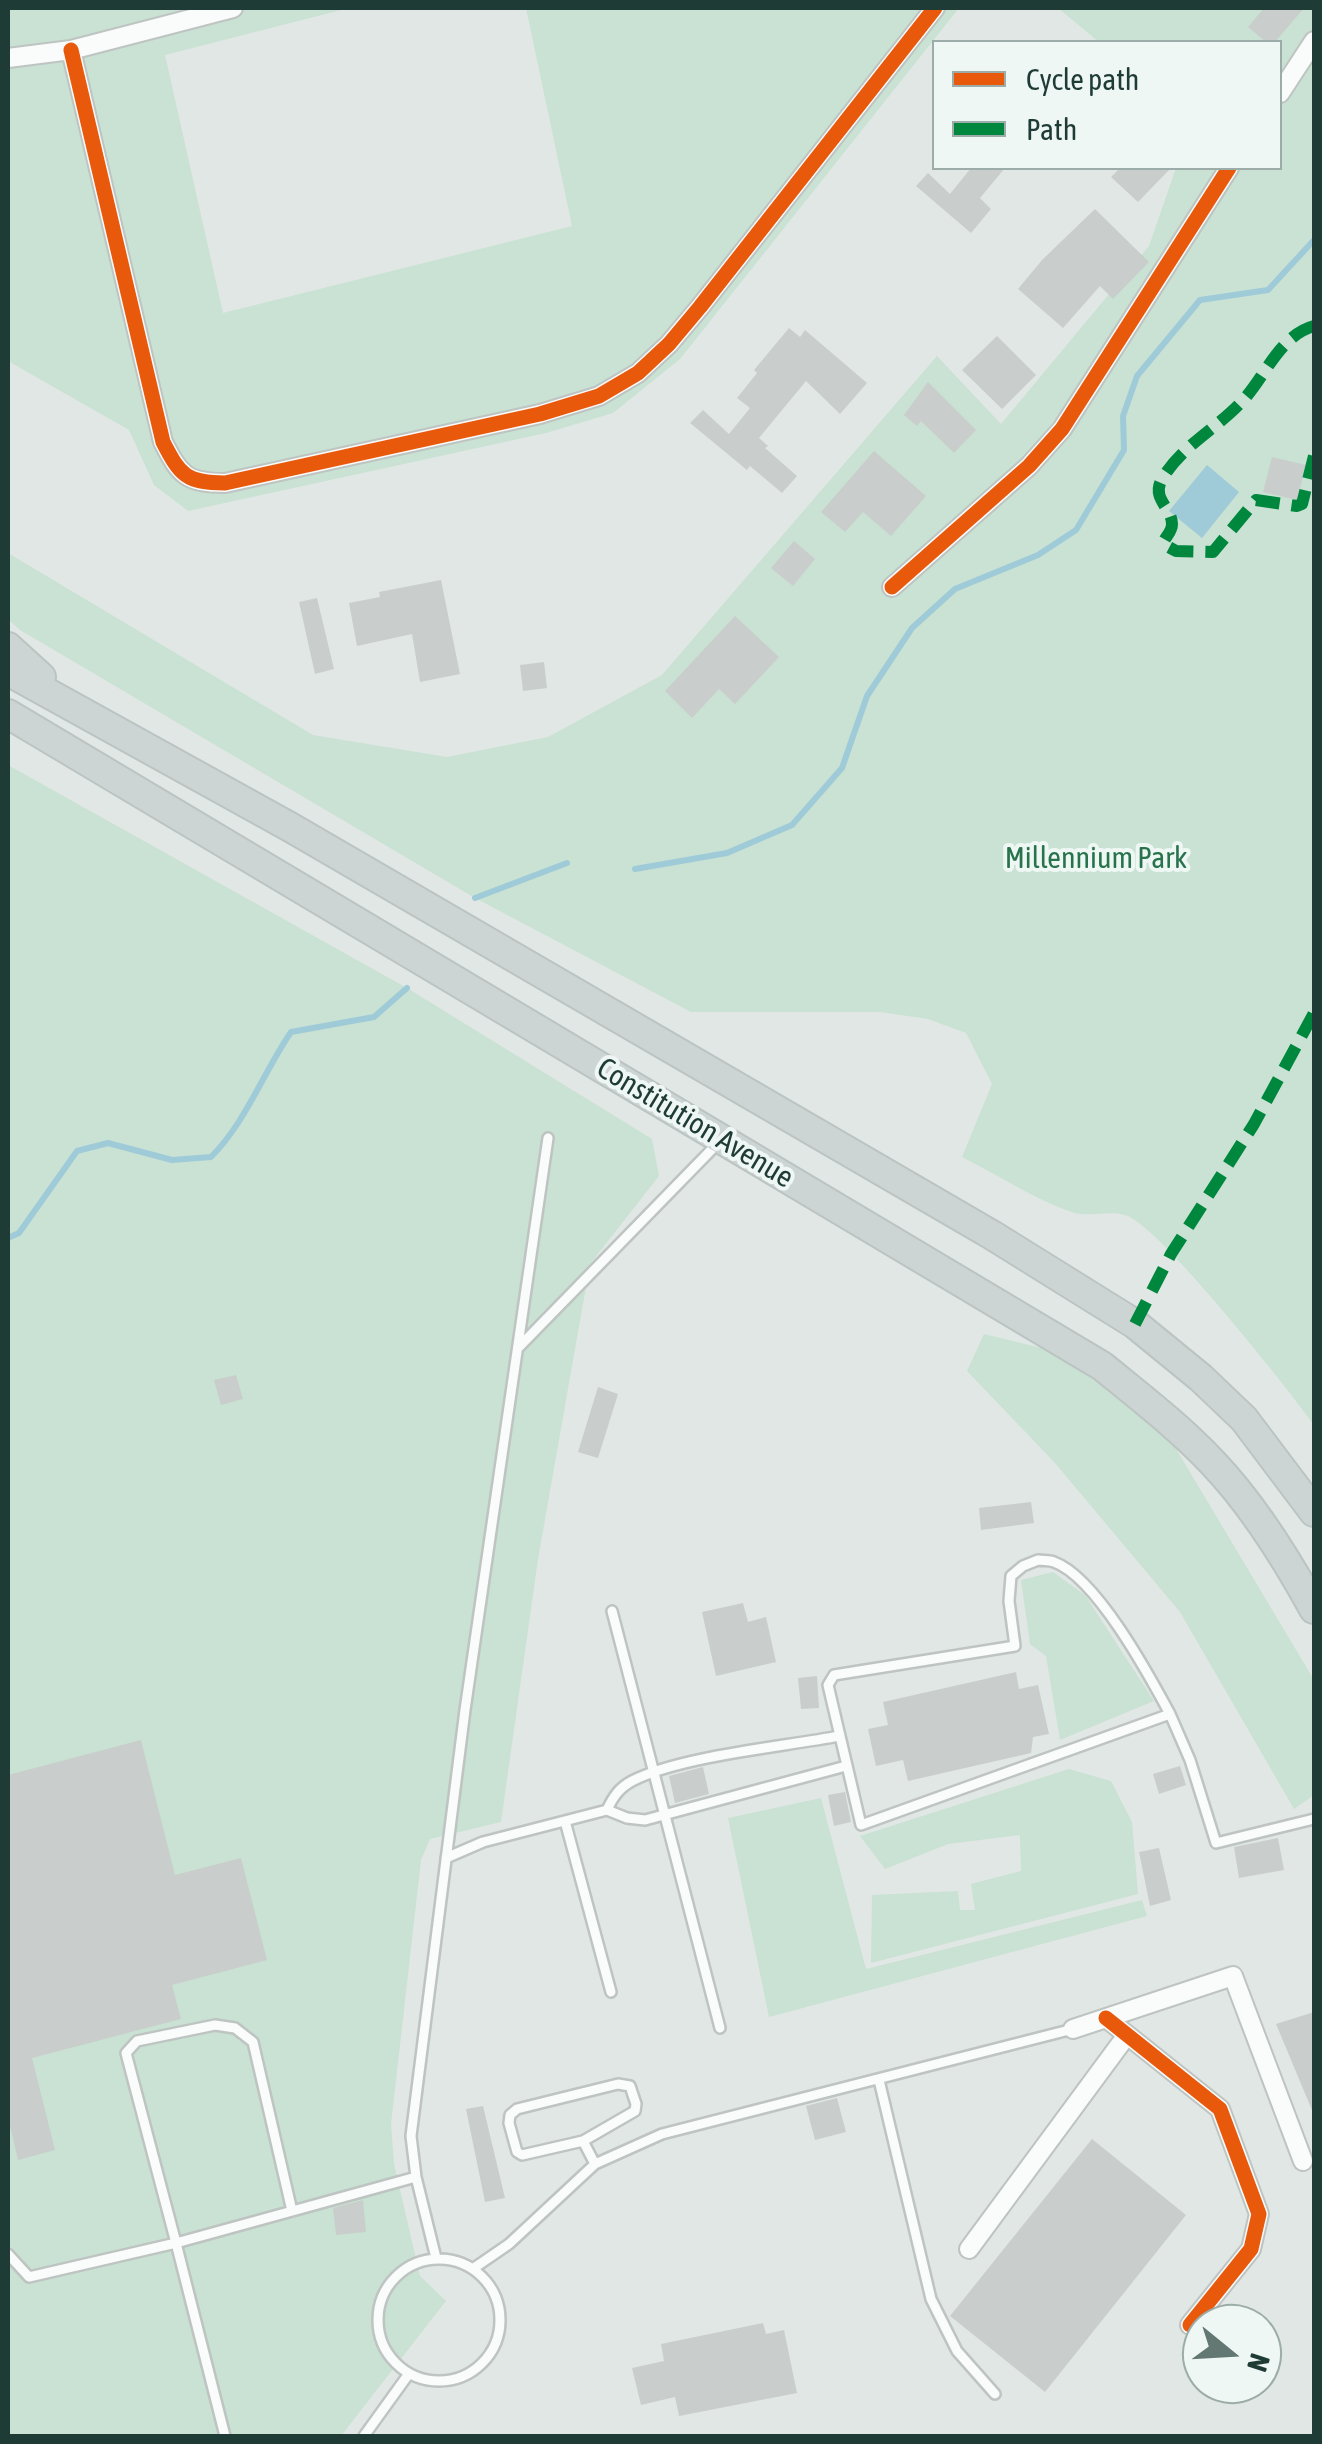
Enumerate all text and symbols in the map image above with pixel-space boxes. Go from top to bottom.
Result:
legend [932,40,1282,170]
text: Cycle path [1026,62,1139,96]
text: Path [1026,112,1077,146]
park label: Millennium Park [1005,841,1187,877]
street label: Constitution Avenue [590,1050,800,1196]
north arrow [1182,2304,1282,2404]
text: N [1241,2350,1276,2375]

